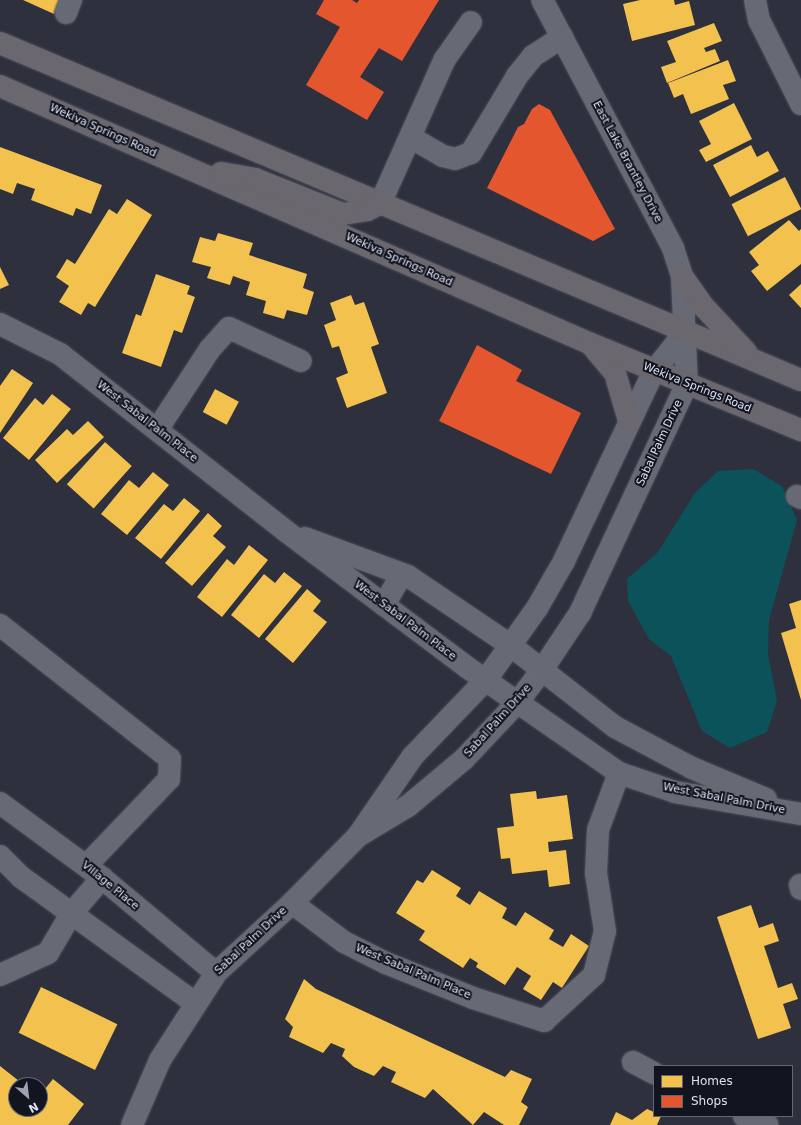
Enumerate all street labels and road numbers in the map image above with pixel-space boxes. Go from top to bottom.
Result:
street label: East Lake Brantley Drive [589,99,665,225]
street label: Wekiva Springs Road [48,101,158,161]
street label: Wekiva Springs Road [344,230,454,290]
street label: Wekiva Springs Road [641,360,753,416]
street label: West Sabal Palm Place [94,379,200,465]
street label: Sabal Palm Drive [634,398,686,488]
street label: West Sabal Palm Place [352,578,458,664]
street label: Sabal Palm Drive [462,682,534,760]
street label: West Sabal Palm Drive [662,781,786,817]
street label: Village Place [79,859,141,913]
street label: Sabal Palm Drive [212,904,290,978]
street label: West Sabal Palm Place [353,942,473,1002]

